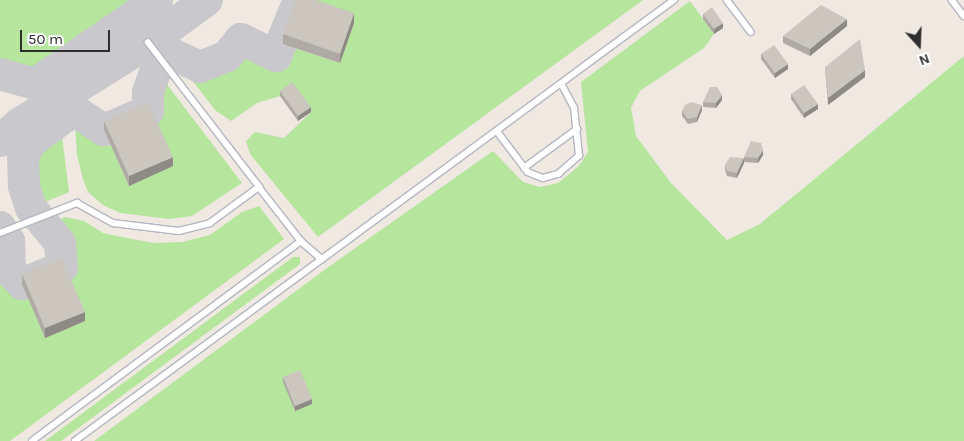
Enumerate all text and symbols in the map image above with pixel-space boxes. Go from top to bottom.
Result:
scale bar [22,20,112,52]
north arrow [894,20,944,70]
text: 50 m [28,30,63,48]
text: N [917,50,932,69]

